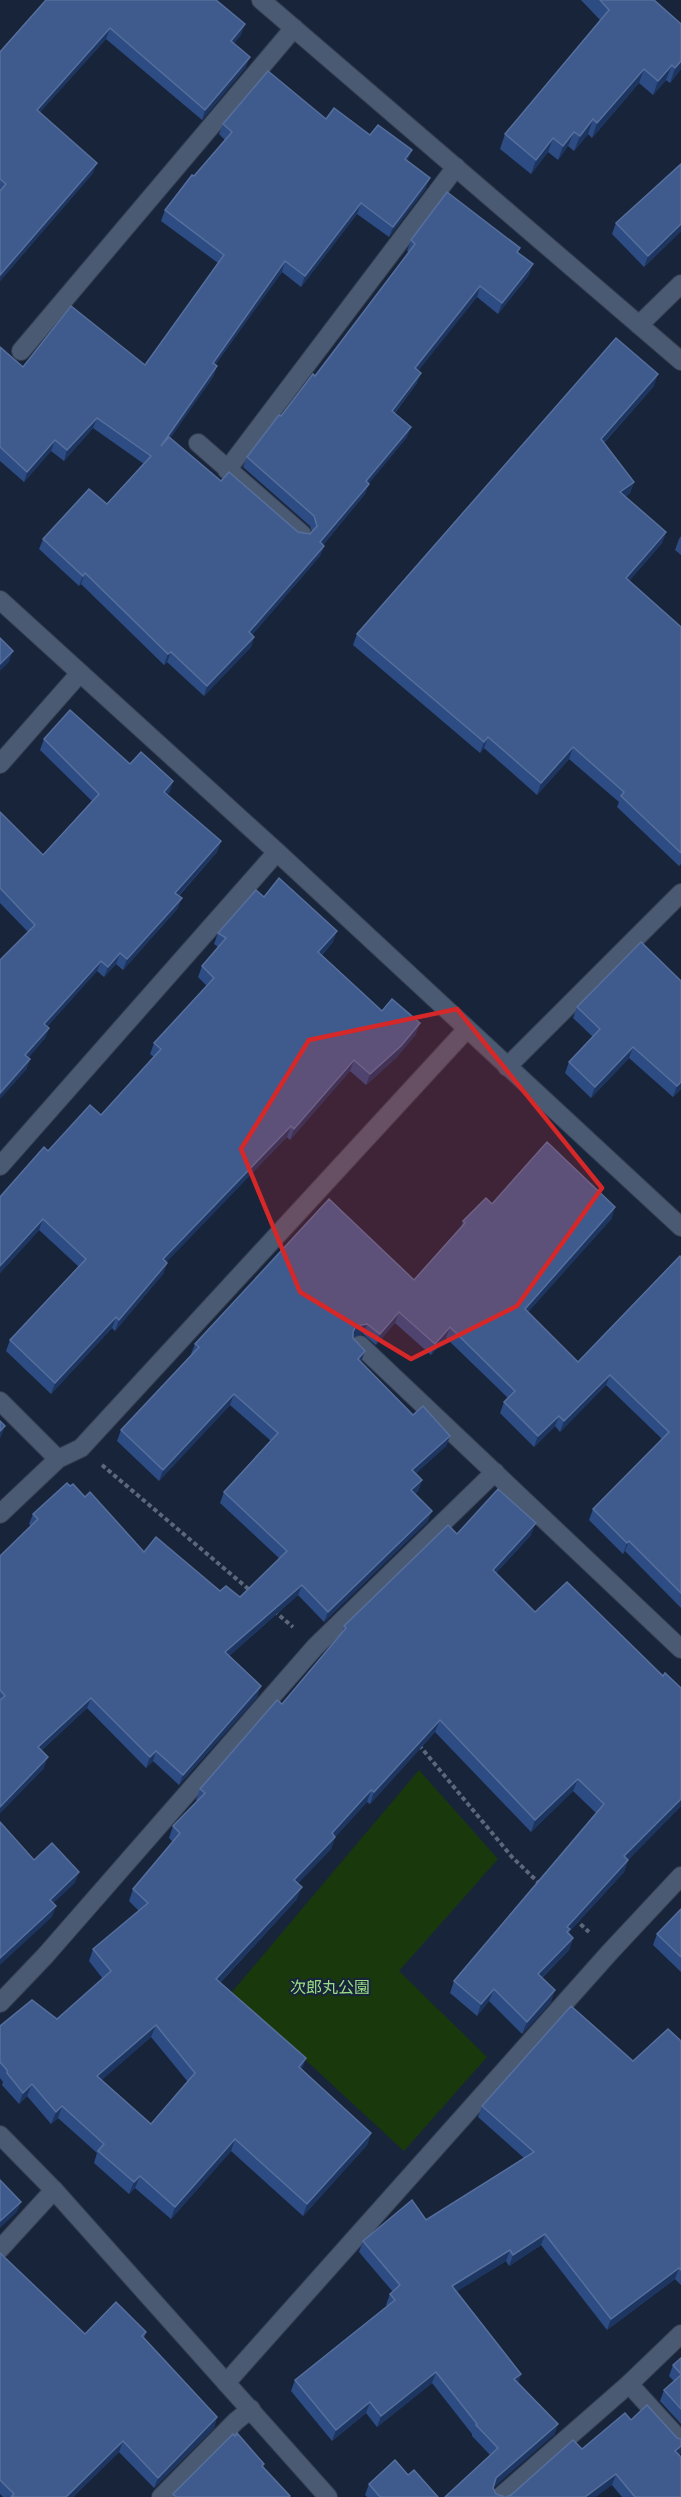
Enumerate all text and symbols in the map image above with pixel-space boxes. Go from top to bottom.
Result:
park label: 次郎丸公園 [290,1977,370,1996]

